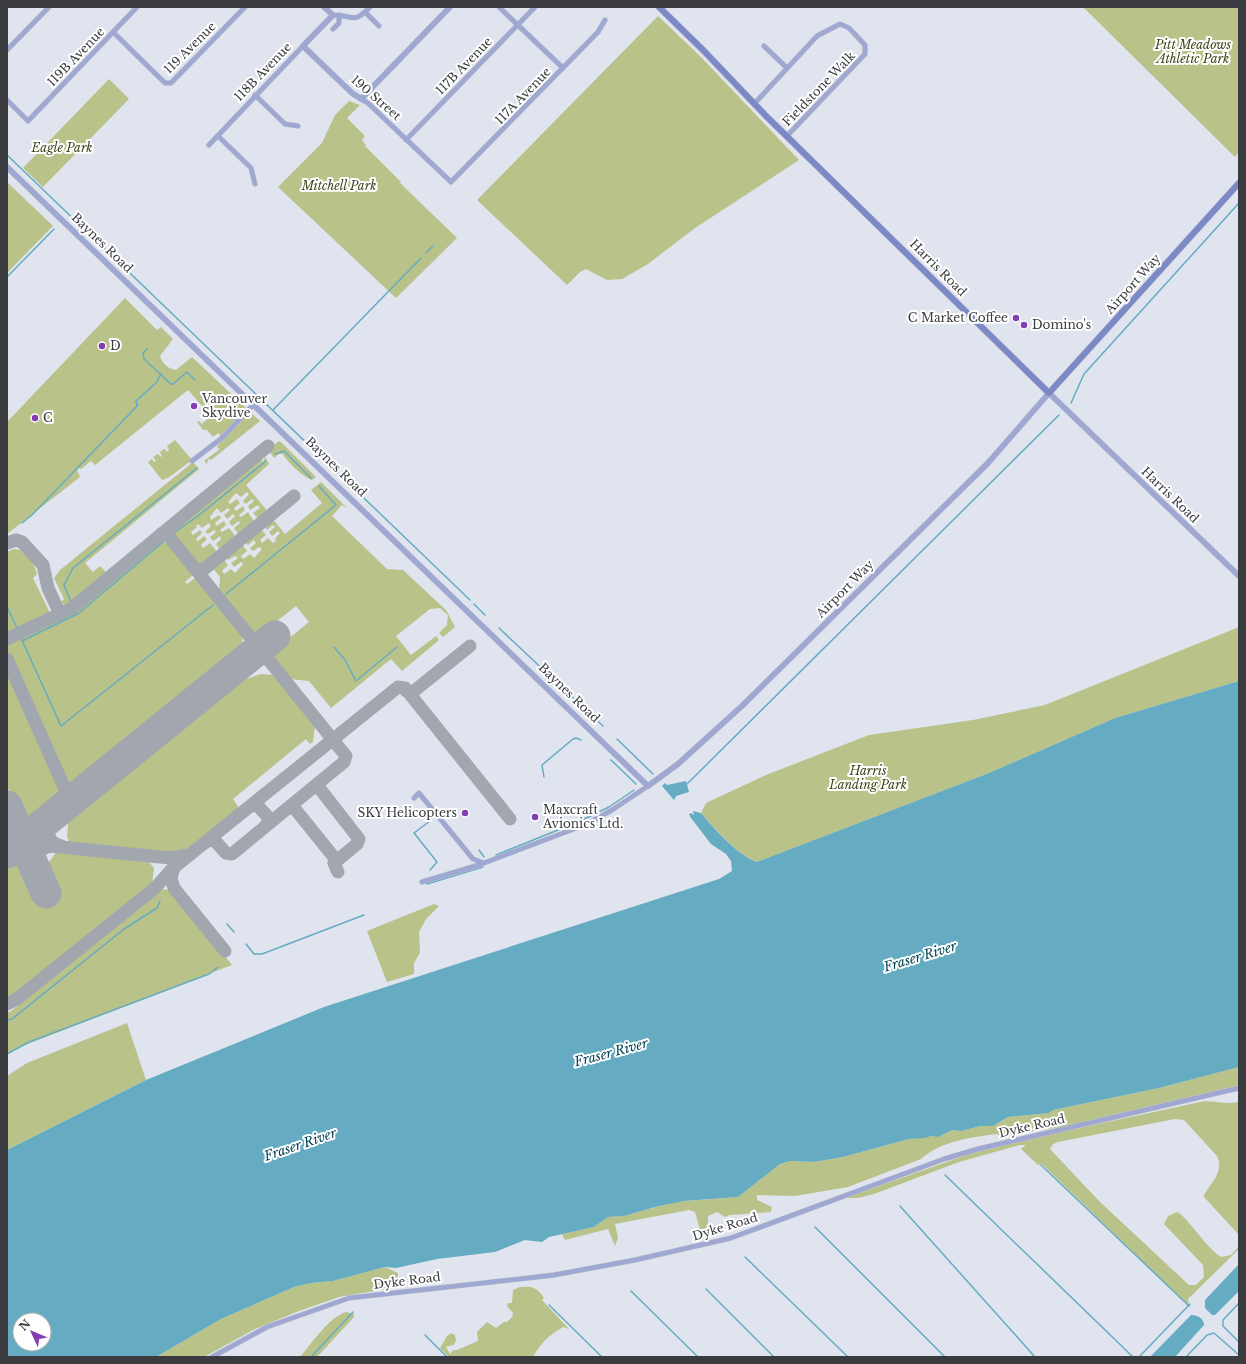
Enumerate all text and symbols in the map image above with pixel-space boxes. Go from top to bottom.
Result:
street label: 119 Avenue [161,19,219,77]
street label: 119B Avenue [44,24,108,89]
street label: 117B Avenue [432,34,495,98]
park label: Pitt Meadows Athletic Park [1154,37,1232,66]
street label: 118B Avenue [231,39,294,104]
street label: Fieldstone Walk [779,48,858,129]
street label: 117A Avenue [492,64,554,127]
street label: 190 Street [348,72,405,124]
park label: Eagle Park [30,140,93,155]
park label: Mitchell Park [301,178,376,193]
street label: Baynes Road [69,210,136,276]
street label: Harris Road [907,236,970,299]
street label: Airport Way [1101,250,1164,317]
place label: C Market Coffee [908,310,1008,325]
marker: C Market Coffee [1011,313,1021,323]
place label: Domino's [1032,317,1091,332]
marker: Domino's [1019,320,1029,330]
place label: D [110,338,121,353]
marker: D [97,341,107,351]
place label: Vancouver Skydive [201,391,267,420]
marker: Vancouver Skydive [189,401,199,411]
place label: C [43,410,53,425]
marker: C [30,413,40,423]
street label: Baynes Road [303,434,370,500]
street label: Harris Road [1138,463,1202,526]
street label: Airport Way [812,556,877,621]
street label: Baynes Road [536,660,603,726]
park label: Harris Landing Park [828,763,907,792]
place label: Maxcraft Avionics Ltd. [542,802,623,831]
place label: SKY Helicopters [357,805,457,820]
marker: SKY Helicopters [460,808,470,818]
marker: Maxcraft Avionics Ltd. [530,812,540,822]
water label: Fraser River [881,937,960,976]
water label: Fraser River [572,1034,651,1071]
street label: Dyke Road [997,1111,1066,1140]
water label: Fraser River [261,1124,340,1165]
street label: Dyke Road [690,1209,759,1244]
street label: Dyke Road [373,1269,441,1292]
north arrow [12,1312,52,1352]
text: N [16,1316,34,1334]

